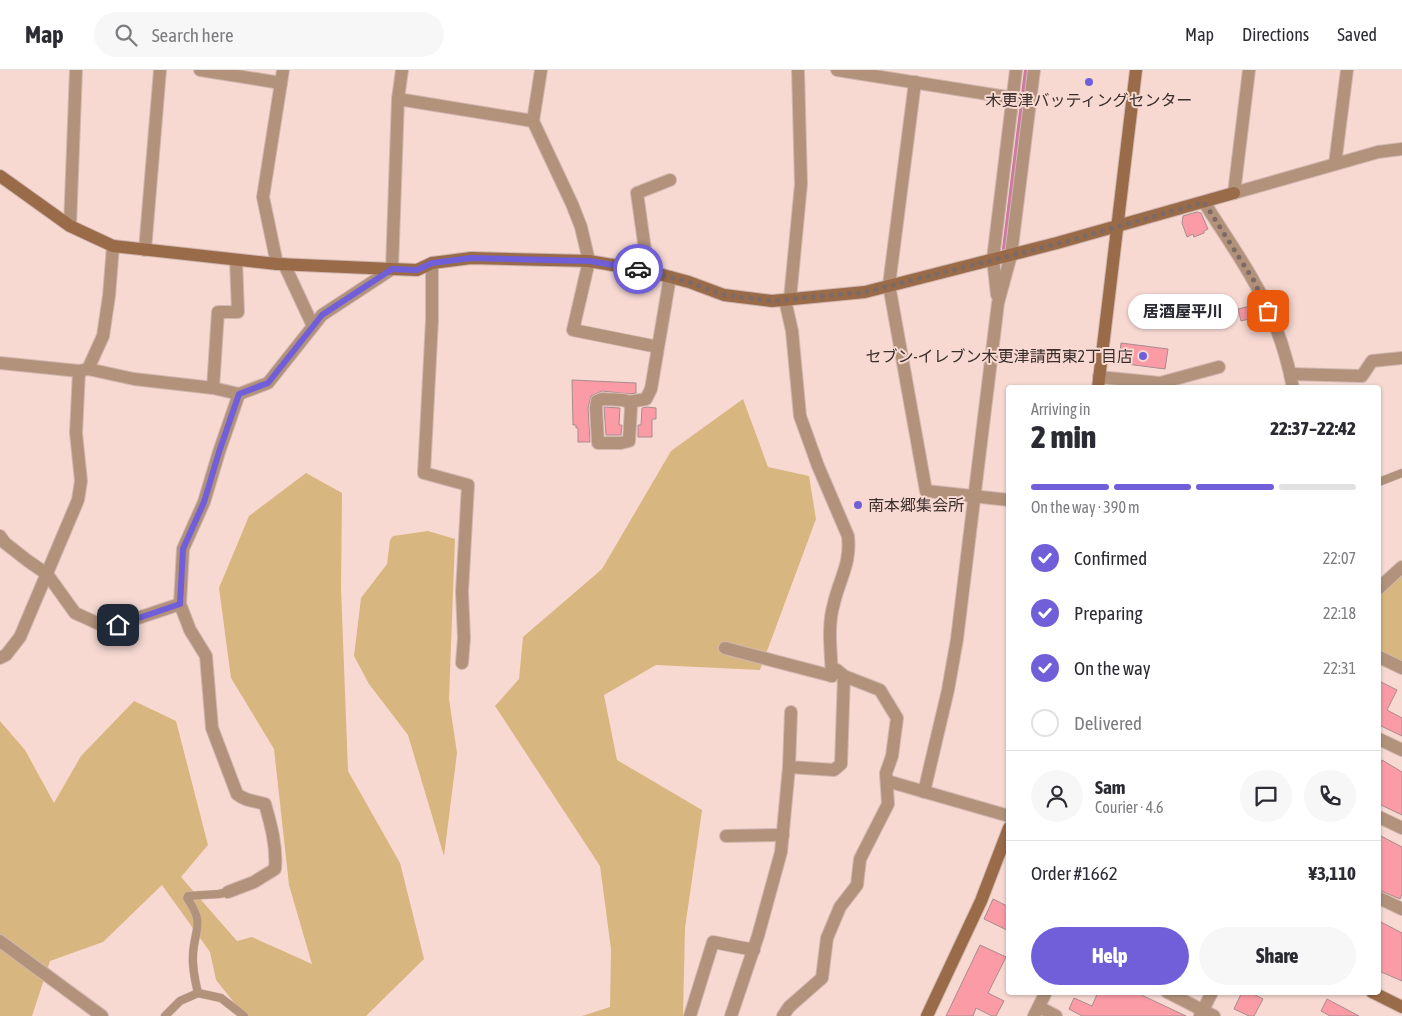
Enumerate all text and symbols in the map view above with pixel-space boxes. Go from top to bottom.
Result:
search box [94,12,444,57]
text: Map [25,21,64,48]
icon: search [112,21,140,49]
text: Search here [152,24,234,46]
text: Map [1185,24,1214,45]
text: Directions [1242,24,1309,45]
text: Saved [1337,24,1377,45]
marker: 木更津バッティングセンター [1083,76,1095,88]
place label: 木更津バッティングセンター [985,91,1193,109]
courier [613,244,663,294]
icon: car [624,255,652,283]
pin [1247,290,1289,332]
callout: 居酒屋平川 [1128,294,1238,328]
icon: bag [1254,297,1282,325]
text: 居酒屋平川 [1143,302,1223,320]
place label: セブン-イレブン木更津請西東2丁目店 [865,347,1133,365]
marker: セブン-イレブン木更津請西東2丁目店 [1137,350,1149,362]
text: Arriving in [1031,400,1091,418]
text: 22:37–22:42 [1270,417,1356,439]
text: 2 min [1031,418,1096,455]
place label: 南本郷集会所 [868,496,964,514]
text: On the way · 390 m [1031,498,1140,516]
marker: 南本郷集会所 [852,499,864,511]
icon: check [1031,544,1059,572]
text: Confirmed [1074,547,1147,569]
text: 22:07 [1323,549,1356,567]
icon: check [1031,599,1059,627]
text: Preparing [1074,602,1143,624]
pin [97,604,139,646]
text: 22:18 [1323,604,1356,622]
icon: home [104,611,132,639]
icon: check [1031,654,1059,682]
text: On the way [1074,657,1151,679]
text: 22:31 [1323,659,1356,677]
text: Delivered [1074,712,1142,734]
button: person [1031,770,1083,822]
button: chat [1240,770,1292,822]
button: phone [1304,770,1356,822]
text: Sam [1095,776,1126,798]
text: Courier · 4.6 [1095,798,1164,816]
text: Order #1662 [1031,862,1118,884]
text: ¥3,110 [1308,862,1356,884]
button: Help [1031,927,1189,985]
button: Share [1199,927,1356,985]

